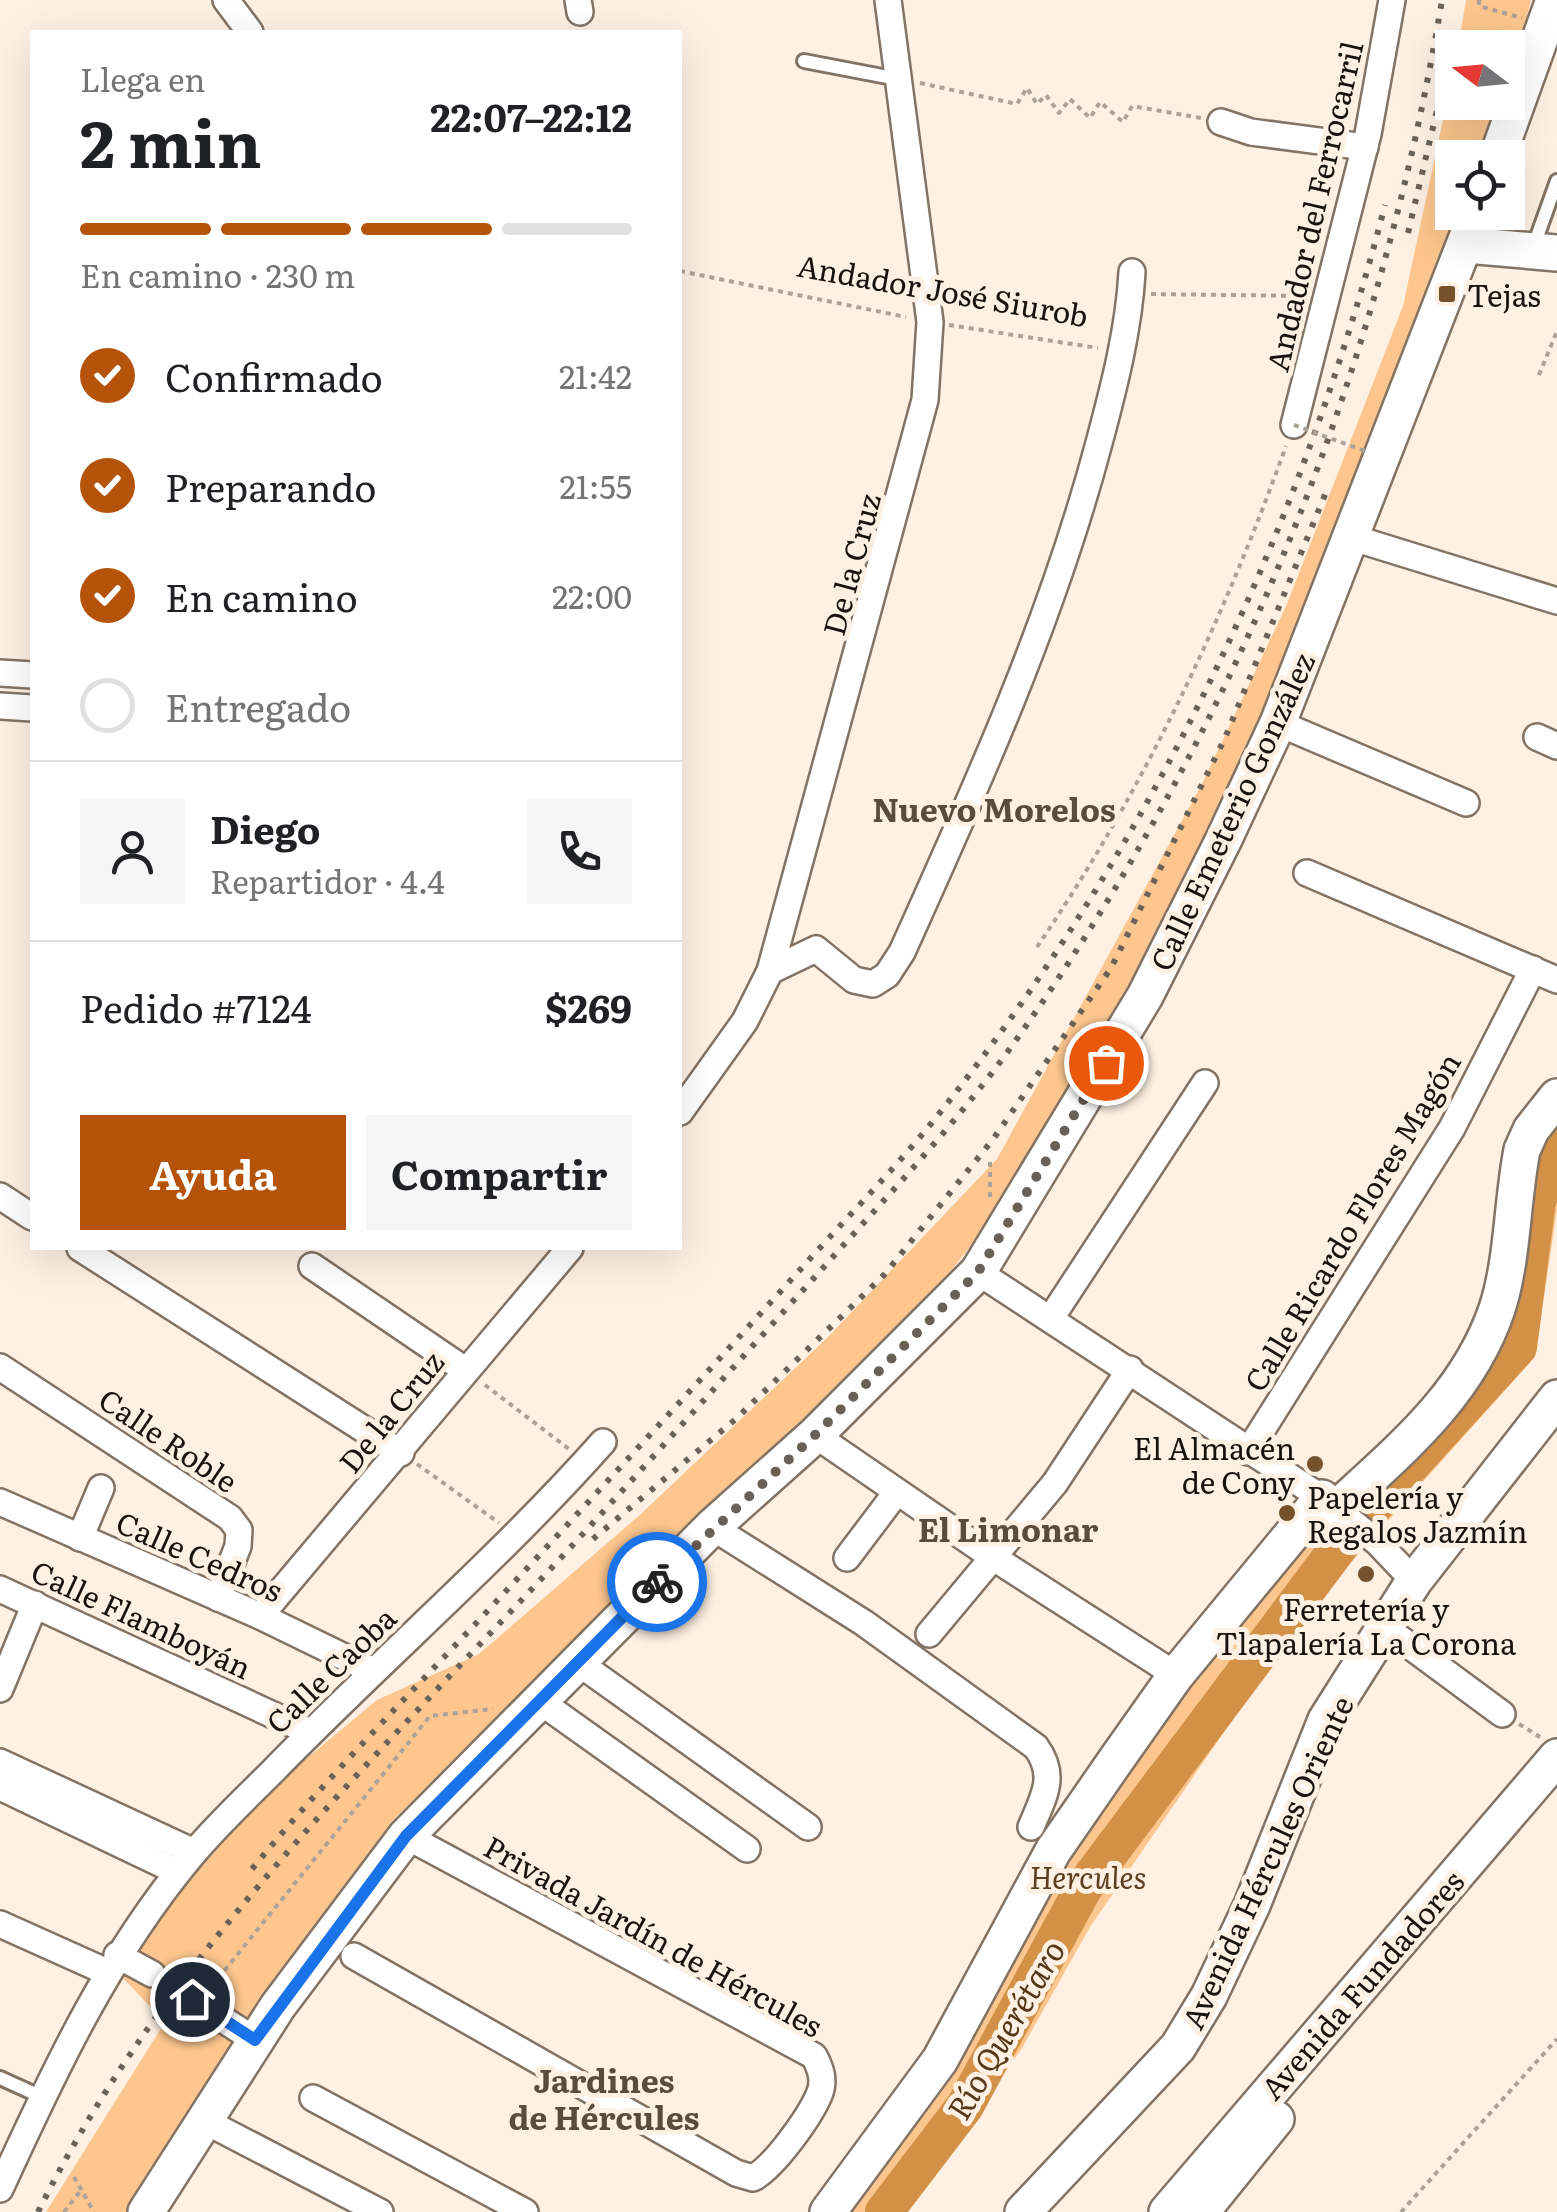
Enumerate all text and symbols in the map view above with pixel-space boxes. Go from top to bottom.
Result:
north arrow [1435,30,1525,120]
map controls [1435,30,1525,230]
street label: Andador del Ferrocarril [1254,37,1372,375]
text: Llega en [80,54,205,102]
text: 22:07–22:12 [430,87,632,144]
text: 2 min [80,91,262,188]
button: locate [1435,140,1525,230]
street label: Andador José Siurob [794,242,1092,336]
text: En camino · 230 m [80,250,355,298]
place label: Tejas [1467,272,1541,316]
marker: Tejas [1436,283,1458,305]
text: Confirmado [165,347,383,404]
icon: check [80,348,135,403]
text: 21:42 [559,351,632,399]
text: Preparando [165,457,377,514]
icon: check [80,458,135,513]
text: 21:55 [560,461,632,509]
street label: De la Cruz [810,488,890,640]
text: En camino [165,567,358,624]
icon: check [80,568,135,623]
text: 22:00 [552,571,632,619]
street label: Calle Emeterio González [1138,645,1324,977]
text: Entregado [165,677,351,734]
district label: Nuevo Morelos [872,784,1116,832]
button: person [80,799,185,904]
text: Diego [210,799,320,856]
button: phone [527,799,632,904]
text: Repartidor · 4.4 [210,856,445,904]
text: Pedido #7124 [80,978,312,1035]
text: $269 [545,978,632,1035]
pin [1064,1021,1149,1106]
icon: bag [1079,1036,1134,1091]
street label: Calle Ricardo Flores Magón [1232,1043,1470,1399]
button: Ayuda [80,1115,346,1230]
button: Compartir [366,1115,632,1230]
street label: De la Cruz [327,1341,453,1481]
street label: Calle Roble [91,1376,247,1502]
place label: El Almacén de Cony [1133,1425,1296,1503]
marker: El Almacén de Cony [1304,1453,1326,1475]
place label: Papelería y Regalos Jazmín [1307,1474,1528,1552]
street label: Calle Cedros [110,1499,290,1611]
marker: Papelería y Regalos Jazmín [1276,1502,1298,1524]
district label: El Limonar [918,1504,1099,1552]
courier [607,1532,707,1632]
street label: Calle Flamboyán [25,1548,259,1688]
icon: bike [630,1555,685,1610]
marker: Ferretería y Tlapalería La Corona [1355,1563,1377,1585]
place label: Ferretería y Tlapalería La Corona [1216,1586,1517,1664]
street label: Calle Caoba [255,1595,406,1742]
street label: Avenida Hércules Oriente [1169,1688,1363,2036]
street label: Privada Jardín de Hércules [477,1823,831,2047]
park label: Hercules [1029,1854,1147,1898]
street label: Avenida Fundadores [1249,1860,1473,2108]
water label: Río Querétaro [933,1930,1075,2128]
pin [150,1957,235,2042]
icon: home [165,1972,220,2027]
district label: Jardines de Hércules [508,2055,700,2140]

